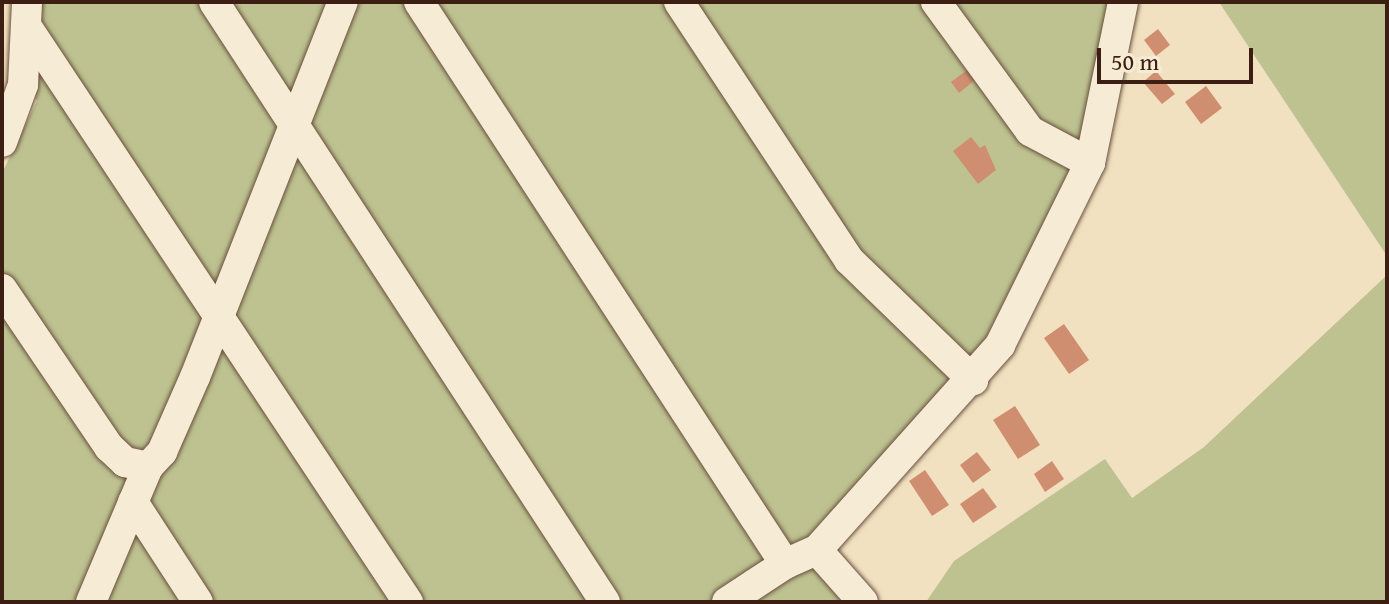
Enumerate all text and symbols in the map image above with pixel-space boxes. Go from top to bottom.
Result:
scale bar [1101,32,1257,82]
text: 50 m [1111,44,1159,79]

